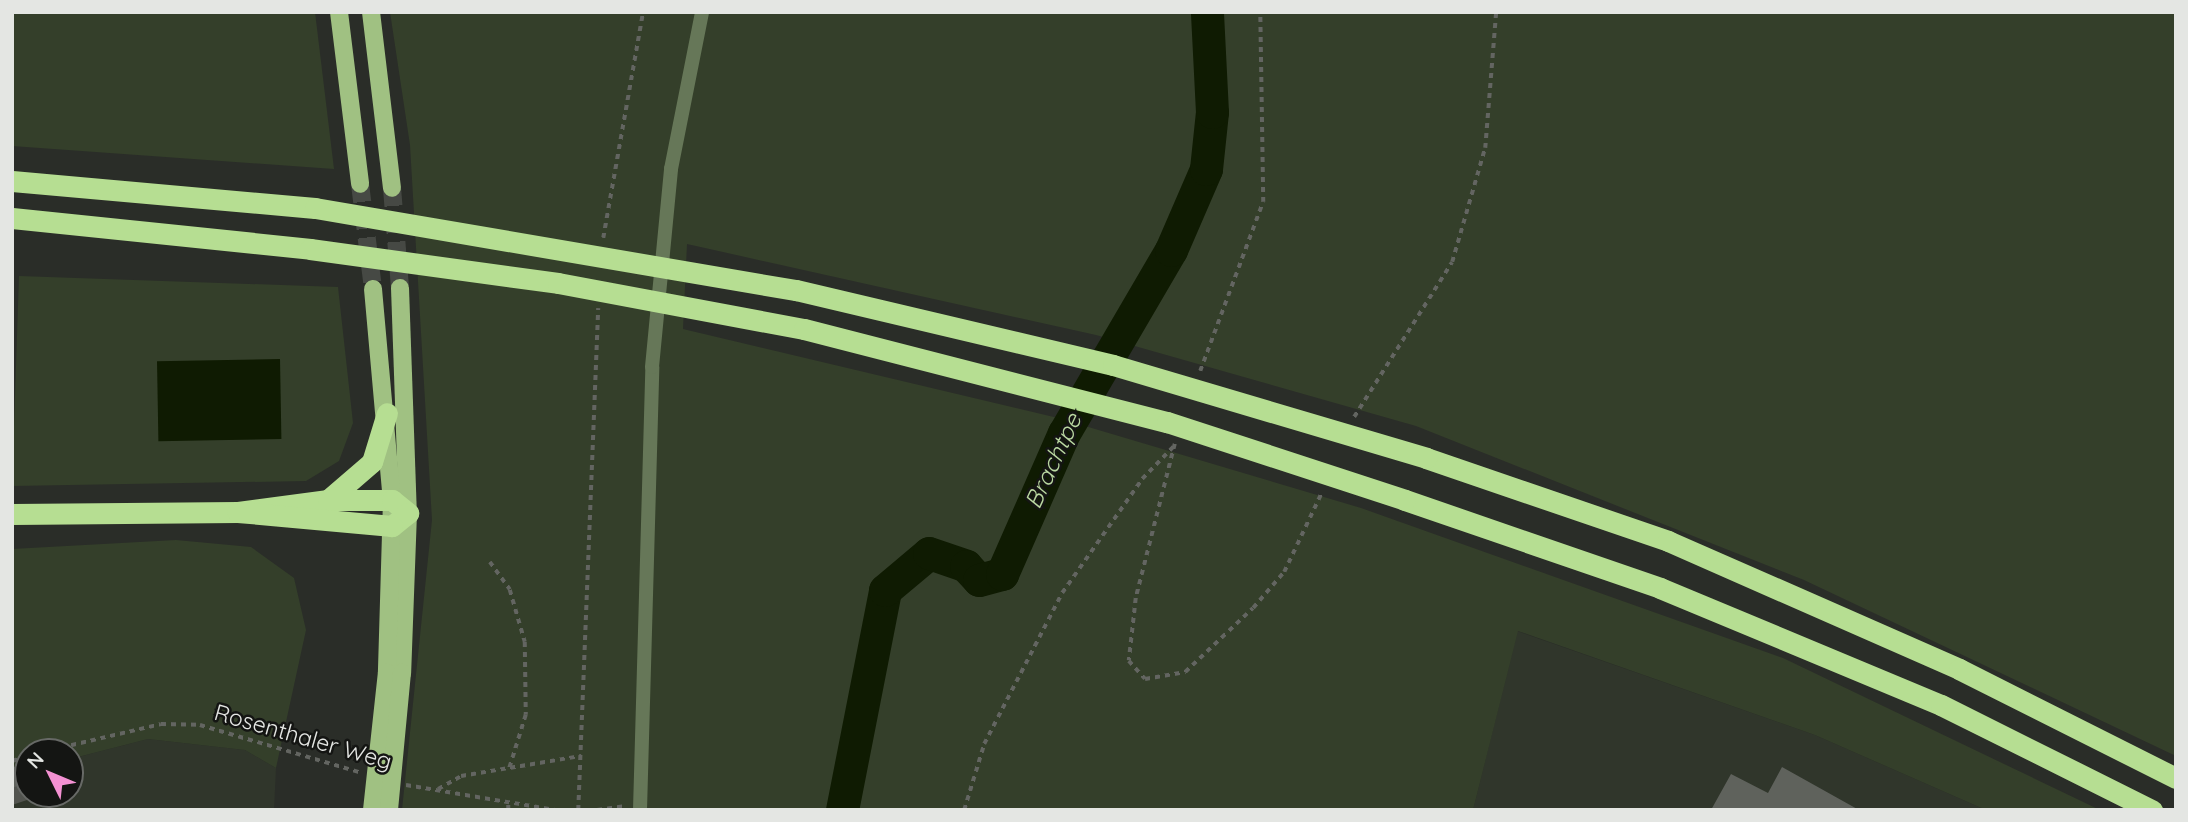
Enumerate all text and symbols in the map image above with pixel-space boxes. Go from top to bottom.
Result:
water label: Brachtpe [1019,409,1087,513]
street label: Rosenthaler Weg [211,698,395,776]
north arrow [14,738,84,808]
text: N [22,747,49,773]

